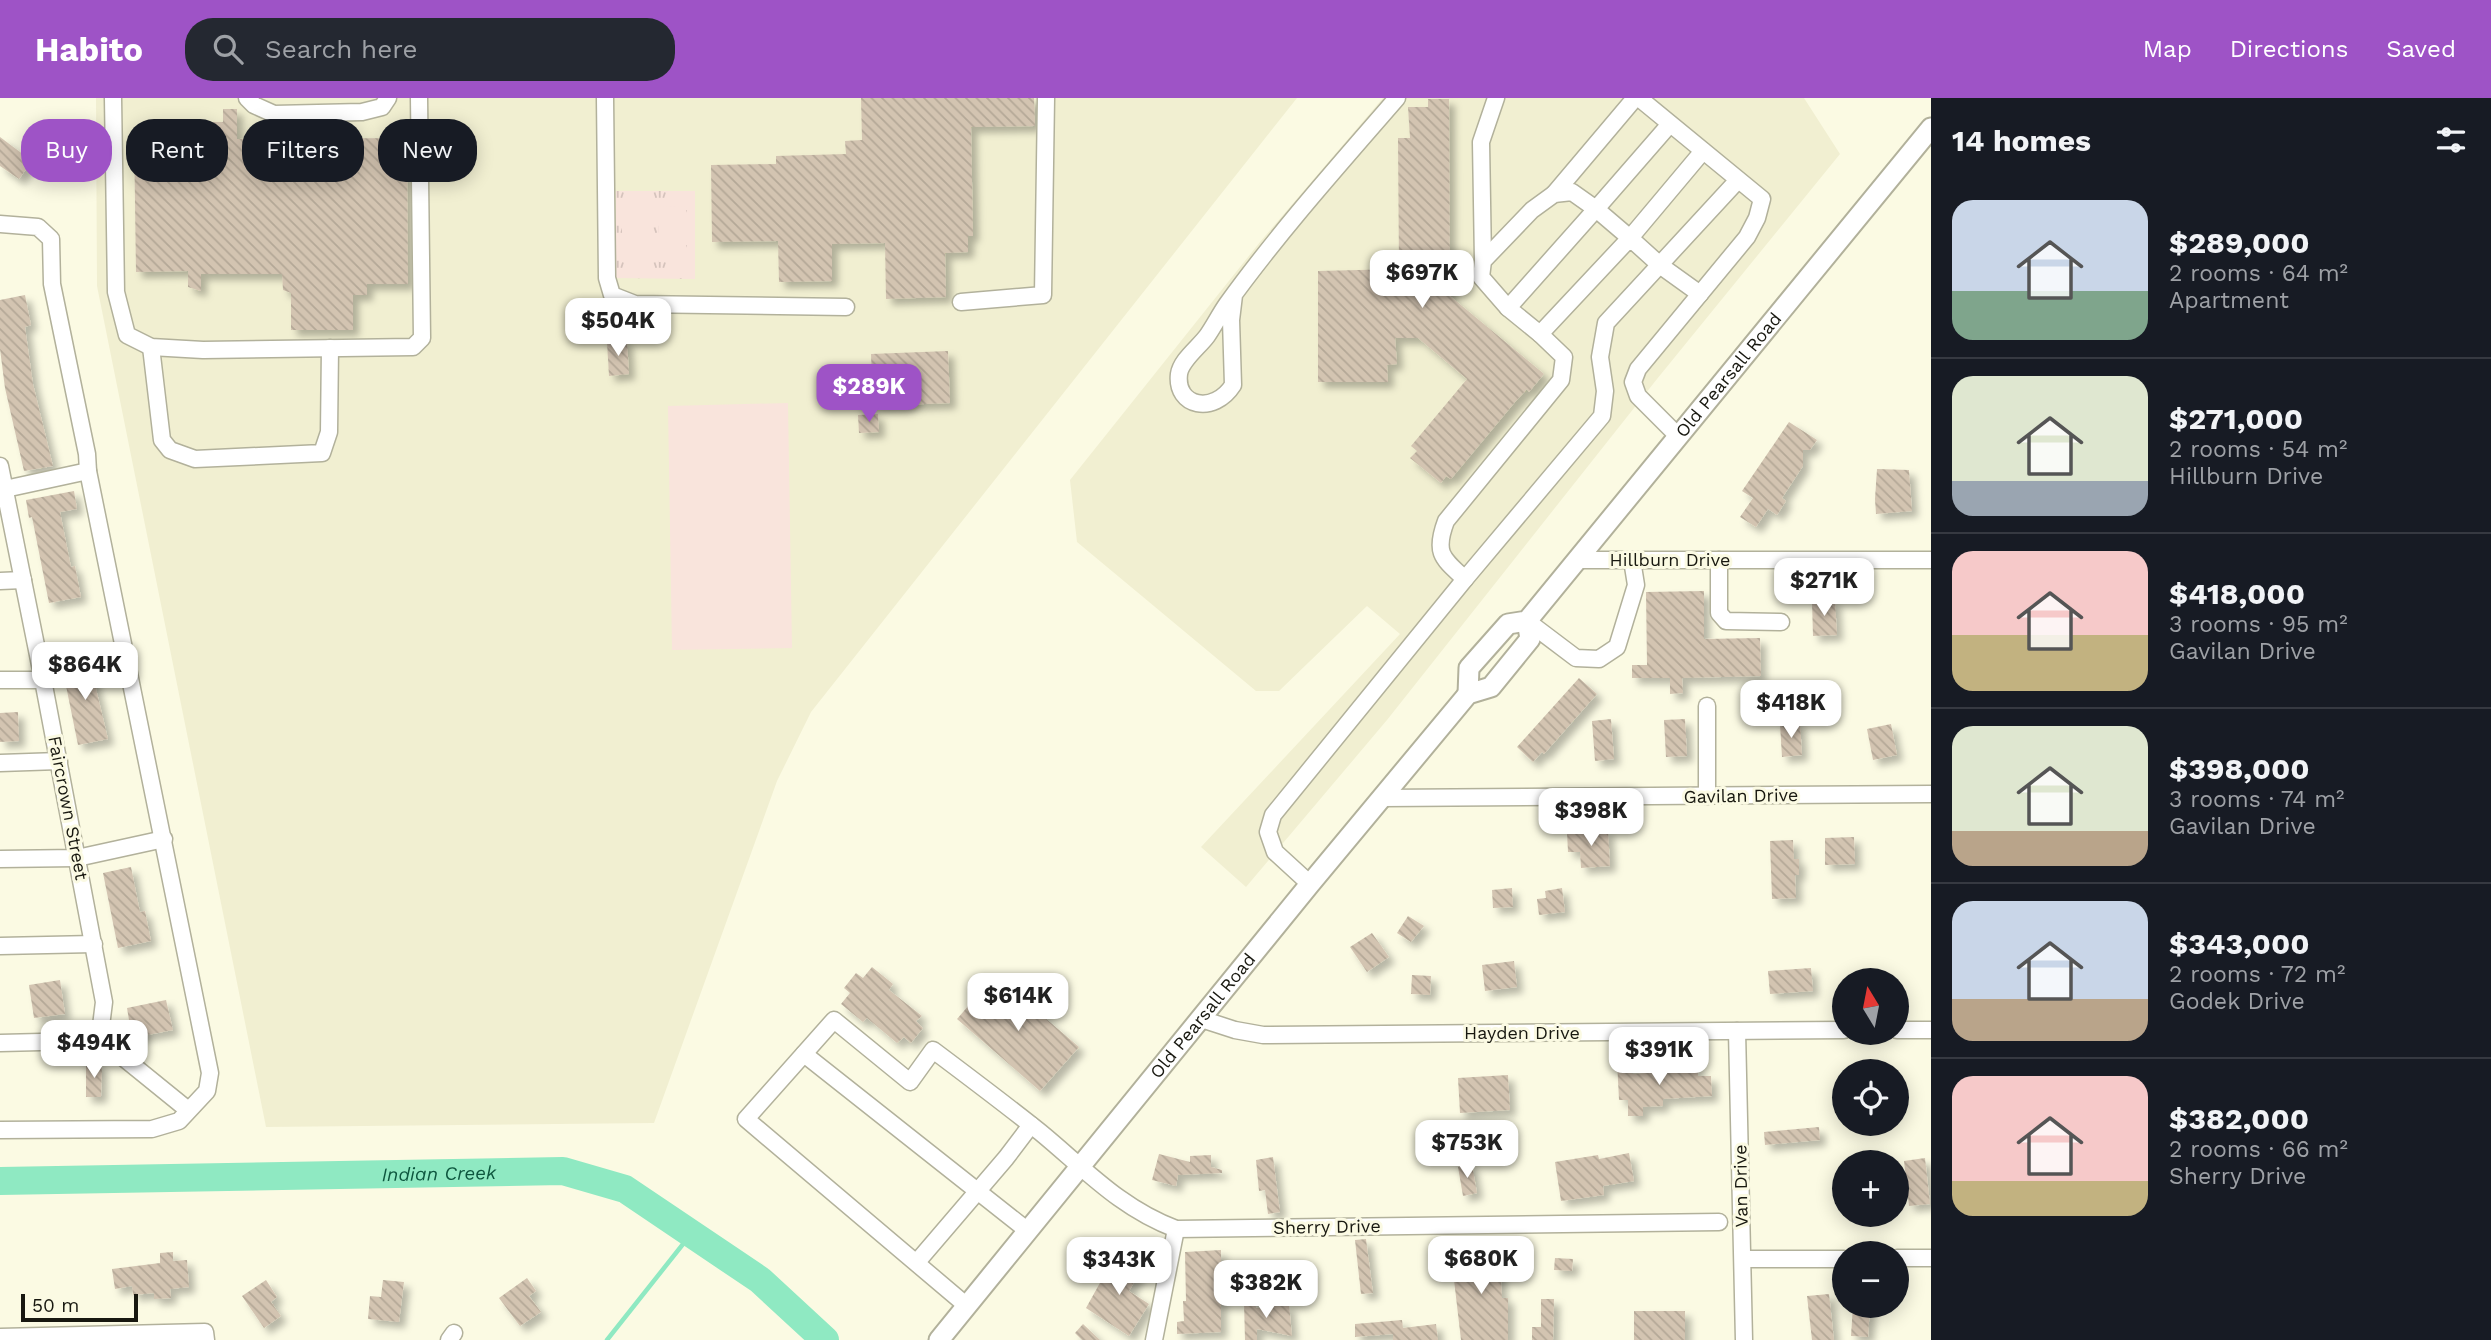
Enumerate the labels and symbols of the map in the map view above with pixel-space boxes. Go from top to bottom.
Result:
pin: $697K [1373,250,1471,310]
pin: $504K [569,299,667,358]
street label: Old Pearsall Road [1671,308,1785,441]
pin: $289K [820,364,918,424]
street label: Hillburn Drive [1610,549,1730,570]
pin: $271K [1775,559,1873,618]
pin: $864K [36,642,134,702]
pin: $418K [1742,680,1840,740]
street label: Faircrown Street [44,734,93,882]
street label: Gavilan Drive [1683,784,1799,807]
pin: $398K [1542,788,1640,848]
street label: Old Pearsall Road [1145,949,1259,1082]
north arrow [1832,968,1909,1045]
pin: $614K [969,974,1067,1033]
pin: $494K [45,1020,143,1080]
street label: Hayden Drive [1464,1022,1580,1043]
pin: $391K [1610,1028,1708,1087]
pin: $753K [1418,1121,1516,1180]
street label: Van Drive [1729,1144,1752,1228]
water label: Indian Creek [381,1161,497,1186]
street label: Sherry Drive [1273,1215,1381,1238]
pin: $680K [1432,1236,1530,1296]
pin: $343K [1070,1238,1168,1297]
pin: $382K [1217,1260,1315,1320]
scale bar [21,1291,138,1323]

